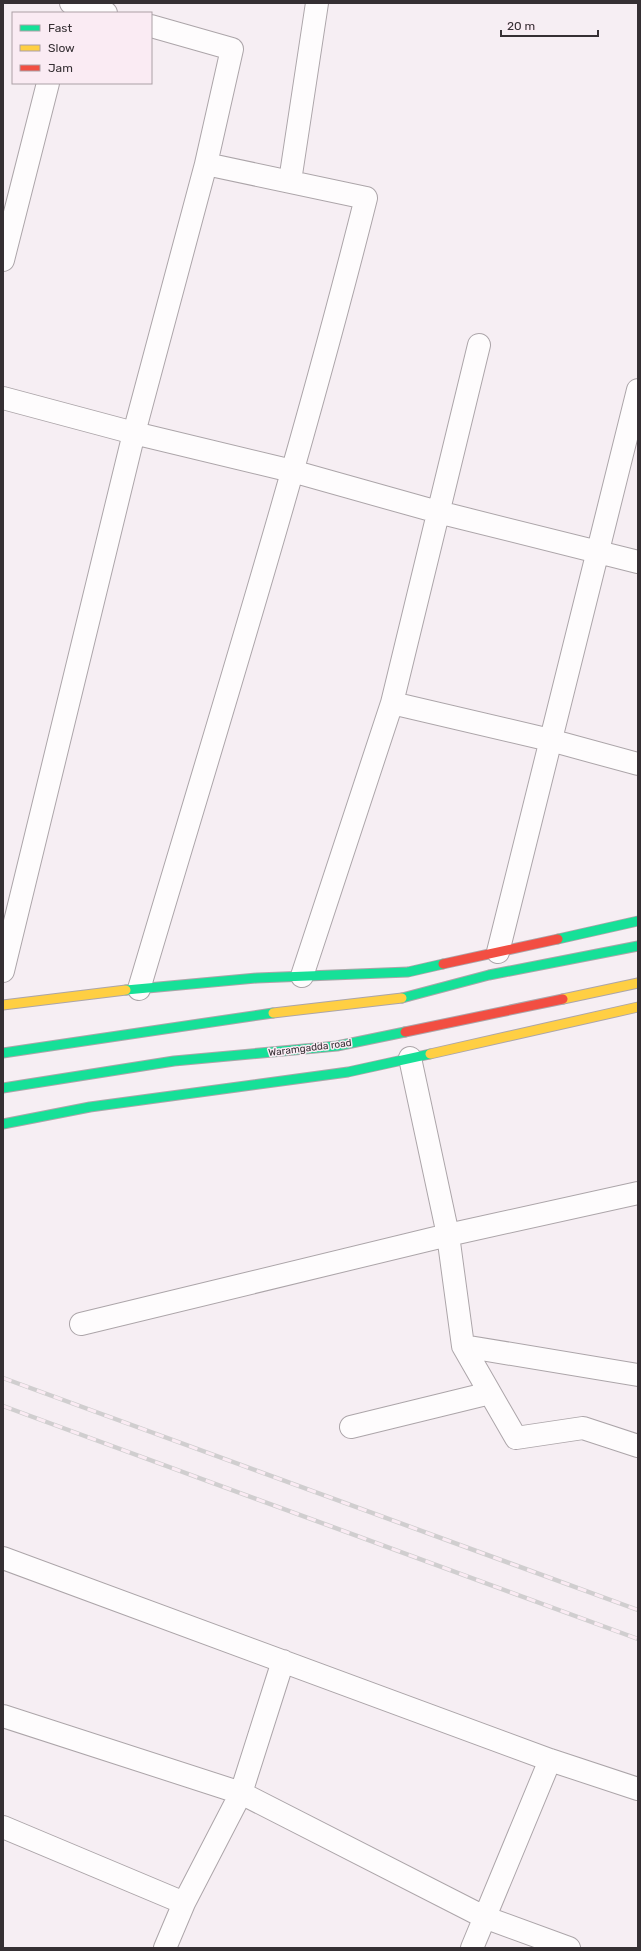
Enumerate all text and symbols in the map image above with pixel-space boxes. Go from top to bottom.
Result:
legend [12,12,152,84]
scale bar [501,12,598,38]
text: 20 m [507,19,535,33]
text: Fast [48,21,72,35]
text: Slow [48,41,75,55]
text: Jam [48,61,73,75]
street label: Waramgadda road [268,1037,352,1059]

